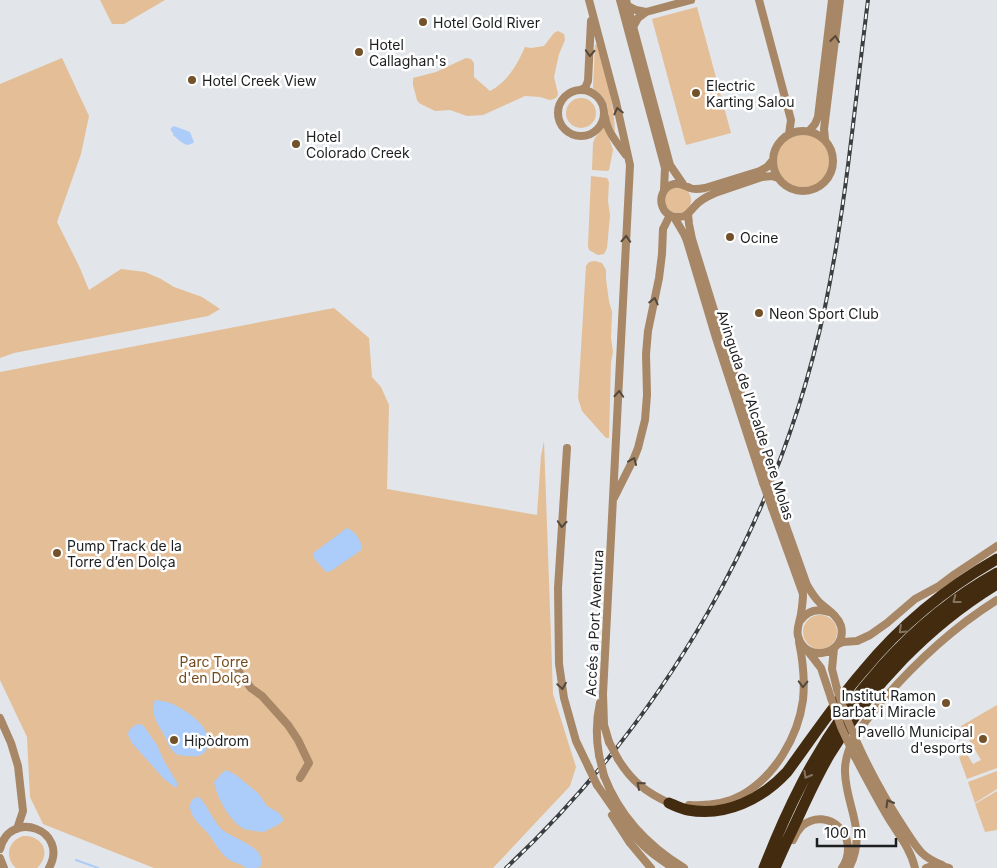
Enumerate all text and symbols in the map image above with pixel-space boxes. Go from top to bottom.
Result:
place label: Hotel Gold River [433,14,540,31]
marker: Hotel Gold River [417,16,429,28]
one-way arrow [829,35,840,43]
place label: Hotel Callaghan's [369,36,446,69]
marker: Hotel Callaghan's [353,46,365,58]
one-way arrow [584,49,595,57]
place label: Hotel Creek View [202,72,316,89]
marker: Hotel Creek View [186,74,198,86]
place label: Electric Karting Salou [706,77,794,110]
marker: Electric Karting Salou [690,87,702,99]
one-way arrow [613,106,624,115]
place label: Hotel Colorado Creek [306,128,410,161]
marker: Hotel Colorado Creek [290,138,302,150]
place label: Ocine [740,229,779,246]
marker: Ocine [724,231,736,243]
one-way arrow [621,235,632,243]
one-way arrow [648,296,659,305]
place label: Neon Sport Club [769,305,879,322]
marker: Neon Sport Club [753,307,765,319]
street label: Avinguda de l'Alcalde Pere Molas [714,308,798,522]
one-way arrow [613,390,624,398]
one-way arrow [626,457,637,466]
one-way arrow [557,520,568,528]
place label: Pump Track de la Torre d’en Dolça [67,537,182,570]
marker: Pump Track de la Torre d’en Dolça [51,547,63,559]
street label: Accés a Port Aventura [582,549,606,697]
one-way arrow [953,594,962,602]
one-way arrow [899,624,908,633]
park label: Parc Torre d'en Dolça [179,653,249,686]
one-way arrow [798,680,809,688]
one-way arrow [556,682,567,690]
place label: Institut Ramon Barbat i Miracle [832,687,936,720]
marker: Institut Ramon Barbat i Miracle [940,697,952,709]
place label: Pavelló Municipal d'esports [858,723,973,756]
place label: Hipòdrom [184,732,249,749]
marker: Pavelló Municipal d'esports [977,733,989,745]
marker: Hipòdrom [168,734,180,746]
one-way arrow [803,769,813,778]
one-way arrow [637,782,646,791]
one-way arrow [885,800,895,809]
scale bar [817,816,896,848]
text: 100 m [824,823,866,842]

